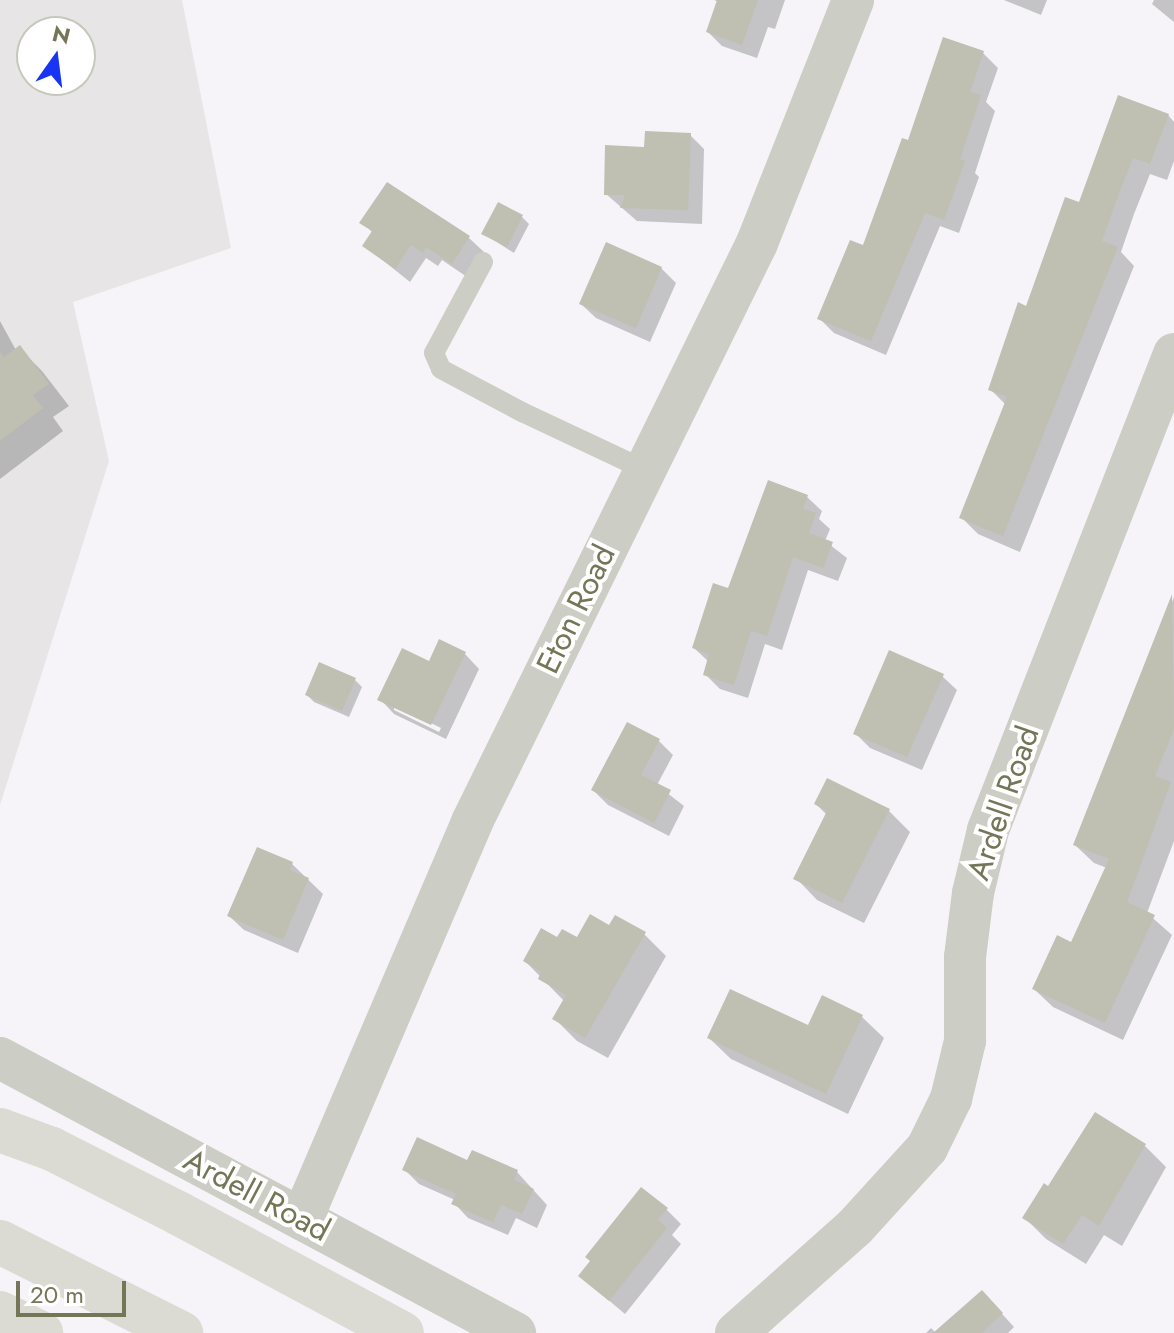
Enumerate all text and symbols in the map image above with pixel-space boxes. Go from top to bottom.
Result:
north arrow [16,16,96,96]
text: N [49,17,74,52]
street label: Eton Road [528,538,624,680]
street label: Ardell Road [959,721,1047,885]
street label: Ardell Road [177,1140,337,1250]
scale bar [20,1265,130,1315]
text: 20 m [30,1277,84,1312]

